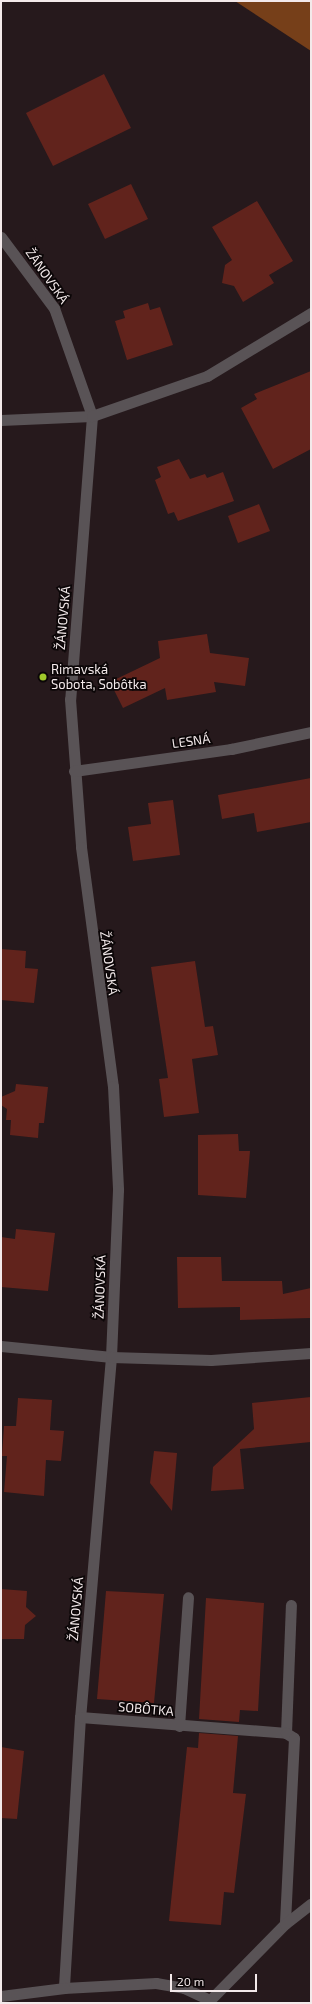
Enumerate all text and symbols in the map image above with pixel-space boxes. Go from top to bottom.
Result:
street label: ŽÁNOVSKÁ [22,245,72,307]
street label: ŽÁNOVSKÁ [52,585,74,651]
place label: Rimavská Sobota, Sobôtka [51,662,147,693]
marker: Rimavská Sobota, Sobôtka [38,672,48,682]
street label: LESNÁ [171,731,211,751]
street label: ŽÁNOVSKÁ [97,930,121,996]
street label: ŽÁNOVSKÁ [91,1255,109,1319]
street label: ŽÁNOVSKÁ [65,1576,87,1642]
street label: SOBÔTKA [117,1699,175,1719]
scale bar [172,1966,259,1992]
text: 20 m [177,1974,204,1988]

